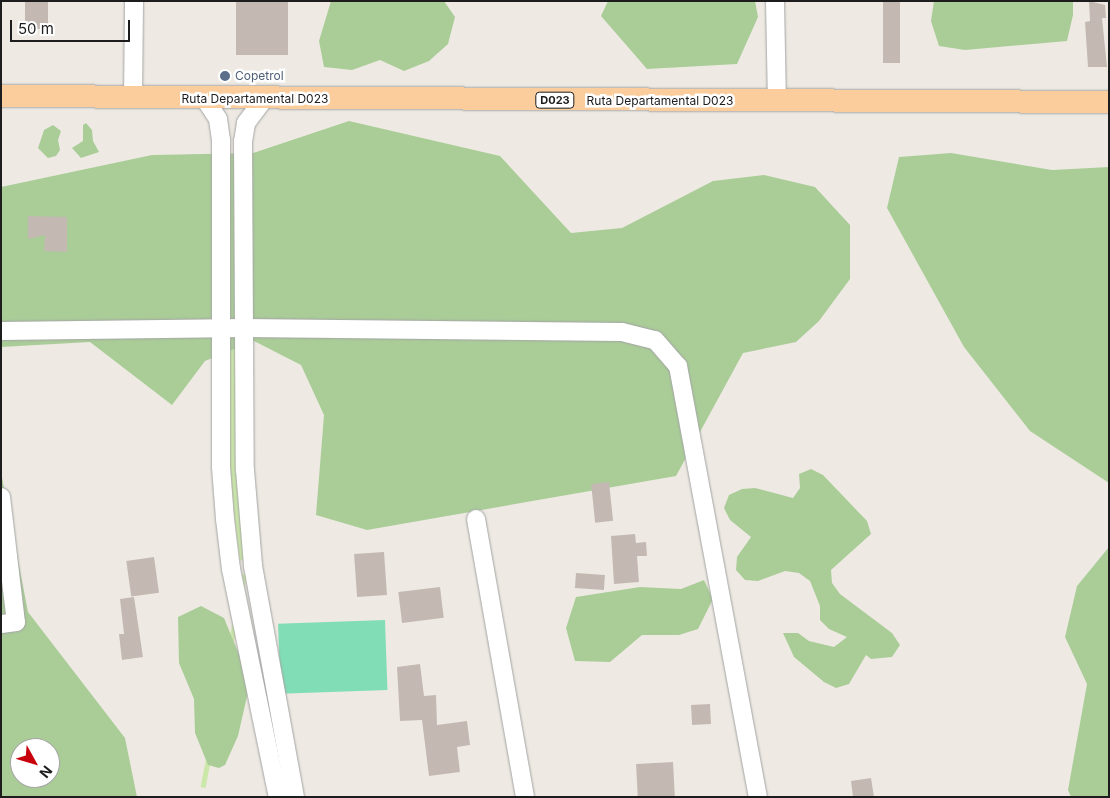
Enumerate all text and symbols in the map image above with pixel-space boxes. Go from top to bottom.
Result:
scale bar [12,10,132,42]
text: 50 m [18,19,54,38]
place label: Copetrol [235,69,284,83]
marker: Copetrol [219,70,231,82]
street label: Ruta Departamental D023 [182,92,328,106]
road number: D023 [535,92,575,108]
street label: Ruta Departamental D023 [587,94,733,108]
north arrow [10,738,60,788]
text: N [36,763,56,782]

